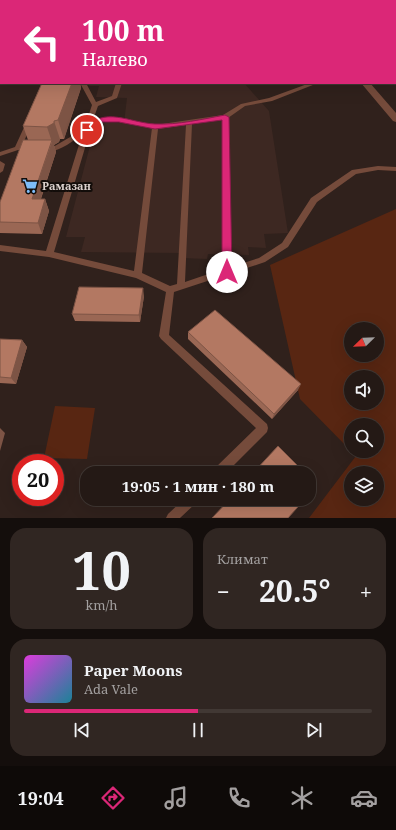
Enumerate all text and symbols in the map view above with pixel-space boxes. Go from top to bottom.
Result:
text: 100 m [82,11,164,49]
icon: left [16,16,68,68]
text: Налево [82,47,148,71]
pin [70,113,104,147]
icon: arrive [76,119,98,141]
supermarket icon: Рамазан [21,177,39,195]
place label: Рамазан [42,178,92,193]
position arrow [206,251,248,293]
north arrow [344,322,384,362]
map controls [344,322,384,506]
button: sound [344,370,384,410]
button: search [344,418,384,458]
speed limit sign: 20 [12,454,64,506]
button: layers [344,466,384,506]
text: 19:05 · 1 мин · 180 m [122,476,274,496]
text: 10 [72,534,131,605]
text: Климат [217,550,268,568]
text: 20.5° [259,570,331,611]
text: − [217,576,230,606]
text: + [360,576,372,606]
text: km/h [86,596,117,614]
text: Paper Moons [84,660,183,680]
text: Ada Vale [84,680,138,698]
icon: previous [71,719,93,741]
icon: pause [187,719,209,741]
icon: next [303,719,325,741]
icon: directions [99,784,127,812]
icon: music [162,784,190,812]
icon: phone [225,784,253,812]
icon: climate [288,784,316,812]
icon: car [350,784,378,812]
text: 19:04 [17,786,64,810]

